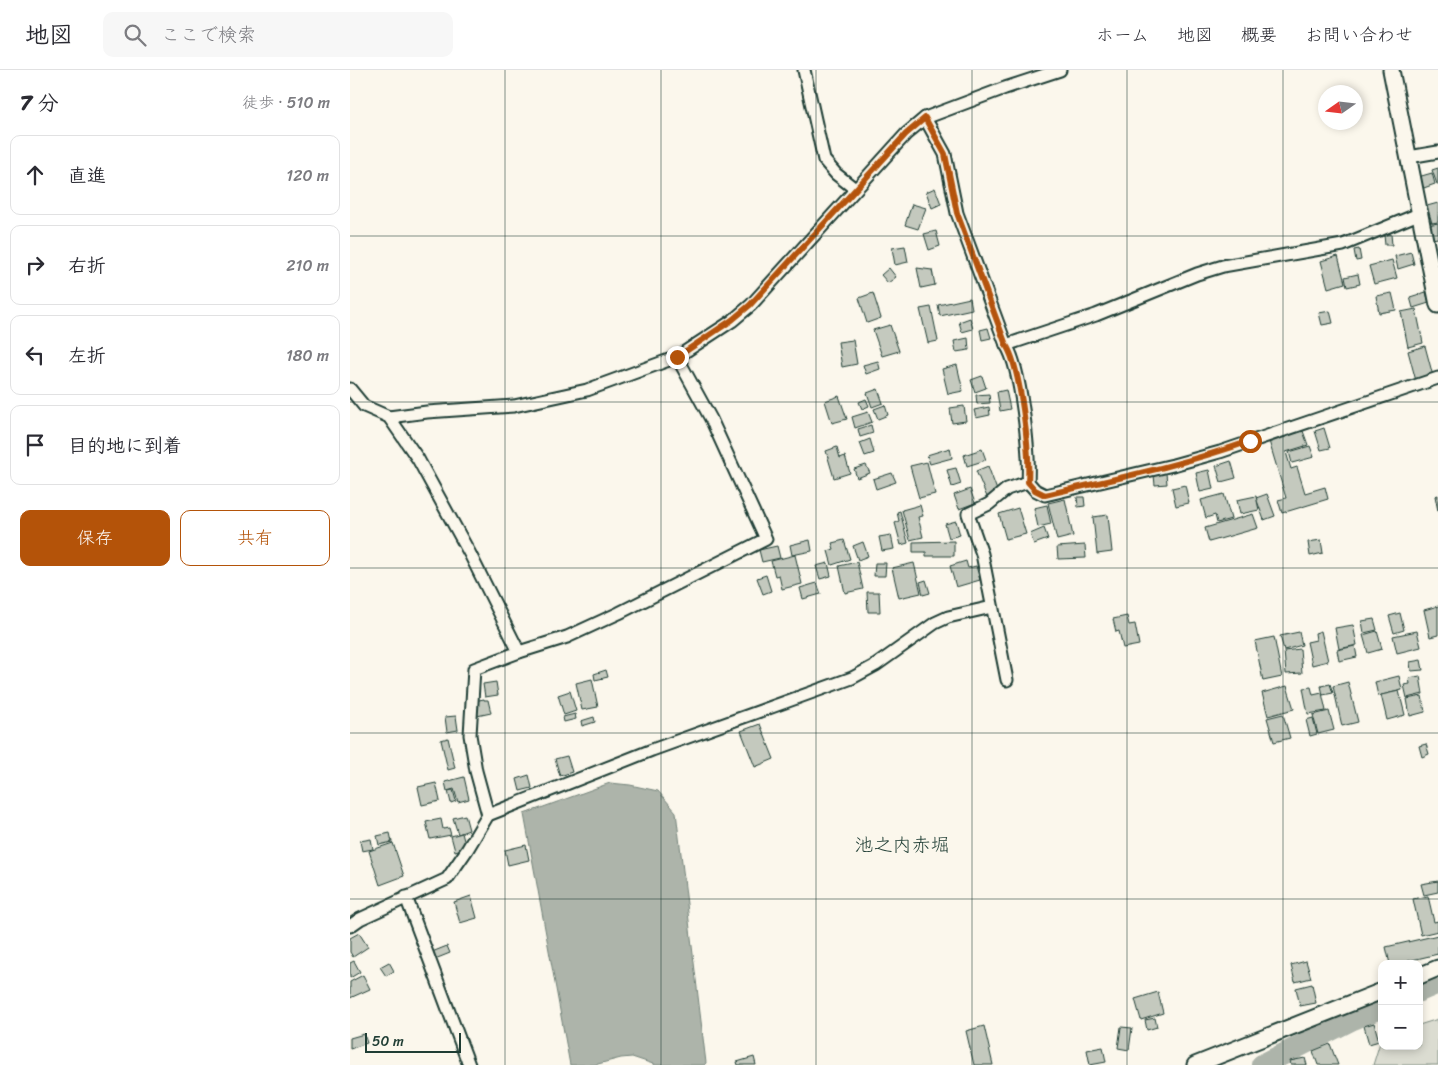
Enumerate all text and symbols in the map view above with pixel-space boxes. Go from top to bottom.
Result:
search box [103,12,453,57]
text: 地図 [25,14,73,56]
text: ここで検索 [161,18,256,51]
text: ホーム [1096,19,1149,51]
text: 地図 [1177,19,1213,51]
text: 概要 [1241,19,1277,51]
text: お問い合わせ [1305,19,1413,51]
icon: search [121,21,149,49]
text: 7 分 [20,84,58,122]
north arrow [1318,85,1363,130]
text: 徒歩 · 510 m [242,88,330,117]
text: 直進 [68,159,106,192]
icon: ahead [21,161,49,189]
text: 120 m [286,161,329,190]
text: 右折 [68,249,106,282]
icon: right [21,251,49,279]
text: 210 m [286,251,329,280]
text: 左折 [68,339,106,372]
icon: left [21,341,49,369]
text: 180 m [286,341,329,370]
route end [666,346,689,369]
text: 目的地に到着 [68,429,182,462]
route start [1239,430,1262,453]
icon: arrive [21,431,49,459]
button: 保存 [20,510,170,566]
button: 共有 [180,510,330,566]
district label: 池之内赤堀 [854,828,950,861]
map controls [1378,960,1423,1050]
button: + [1378,960,1423,1005]
button: − [1378,1005,1423,1050]
text: 50 m [372,1029,404,1054]
scale bar [365,1030,461,1053]

